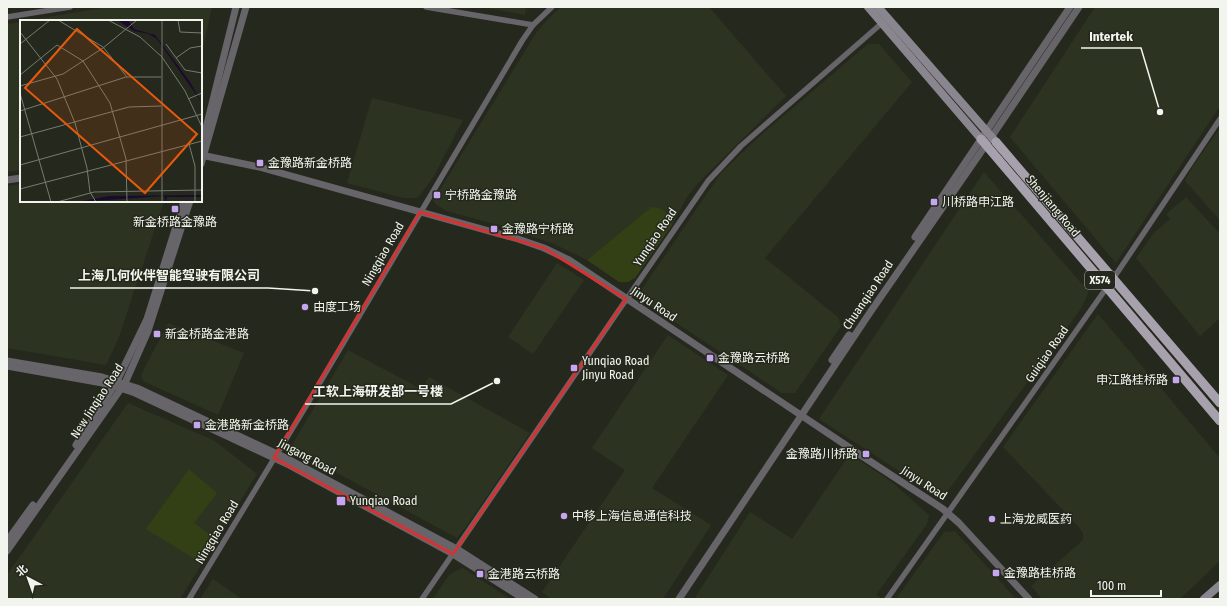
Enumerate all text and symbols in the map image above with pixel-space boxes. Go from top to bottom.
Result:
inset map [20,20,202,202]
callout: Intertek [1081,23,1141,48]
text: Intertek [1089,29,1133,44]
place label: 金豫路新金桥路 [268,156,352,170]
marker: 金豫路新金桥路 [255,158,265,168]
street label: Shenjiang Road [1023,172,1083,240]
place label: 宁桥路金豫路 [445,188,517,202]
marker: 宁桥路金豫路 [432,190,442,200]
place label: 川桥路申江路 [942,195,1014,209]
marker: 川桥路申江路 [929,197,939,207]
marker: 新金桥路金豫路 [170,204,180,214]
street label: Yunqiao Road [630,205,680,269]
place label: 新金桥路金豫路 [133,215,217,229]
street label: Ningqiao Road [359,220,407,288]
place label: 金豫路宁桥路 [502,222,574,236]
marker: 金豫路宁桥路 [489,224,499,234]
street label: Chuanqiao Road [840,258,896,332]
callout: 上海几何伙伴智能驾驶有限公司 [70,263,268,288]
text: 上海几何伙伴智能驾驶有限公司 [78,268,260,283]
road number: X574 [1085,271,1115,289]
street label: Jinyu Road [629,284,679,324]
place label: 由度工场 [313,300,361,314]
marker: 由度工场 [300,302,310,312]
street label: Guiqiao Road [1022,323,1072,385]
place label: 新金桥路金港路 [165,327,249,341]
marker: 新金桥路金港路 [152,329,162,339]
place label: 金豫路云桥路 [718,351,790,365]
marker: 金豫路云桥路 [705,353,715,363]
place label: Yunqiao Road Jinyu Road [582,354,649,382]
street label: New Jinqiao Road [68,361,126,441]
marker: Yunqiao Road Jinyu Road [569,363,579,373]
place label: 申江路桂桥路 [1096,373,1168,387]
marker: 申江路桂桥路 [1171,375,1181,385]
callout: 工软上海研发部一号楼 [305,379,451,404]
text: 工软上海研发部一号楼 [313,384,443,399]
place label: 金港路新金桥路 [205,418,289,432]
marker: 金港路新金桥路 [192,420,202,430]
street label: Jingang Road [276,436,338,478]
place label: 金豫路川桥路 [786,447,858,461]
marker: 金豫路川桥路 [861,449,871,459]
street label: Jinyu Road [898,463,950,503]
place label: Yunqiao Road [350,494,417,508]
marker: Yunqiao Road [335,495,347,507]
street label: Ningqiao Road [193,498,241,566]
place label: 中移上海信息通信科技 [572,509,692,523]
marker: 中移上海信息通信科技 [559,511,569,521]
place label: 上海龙威医药 [1000,512,1072,526]
marker: 上海龙威医药 [987,514,997,524]
north arrow [8,558,48,598]
text: 北 [13,562,30,579]
place label: 金豫路桂桥路 [1004,566,1076,580]
place label: 金港路云桥路 [488,567,560,581]
marker: 金豫路桂桥路 [991,568,1001,578]
marker: 金港路云桥路 [475,569,485,579]
scale bar [1091,572,1161,598]
text: 100 m [1097,579,1126,593]

